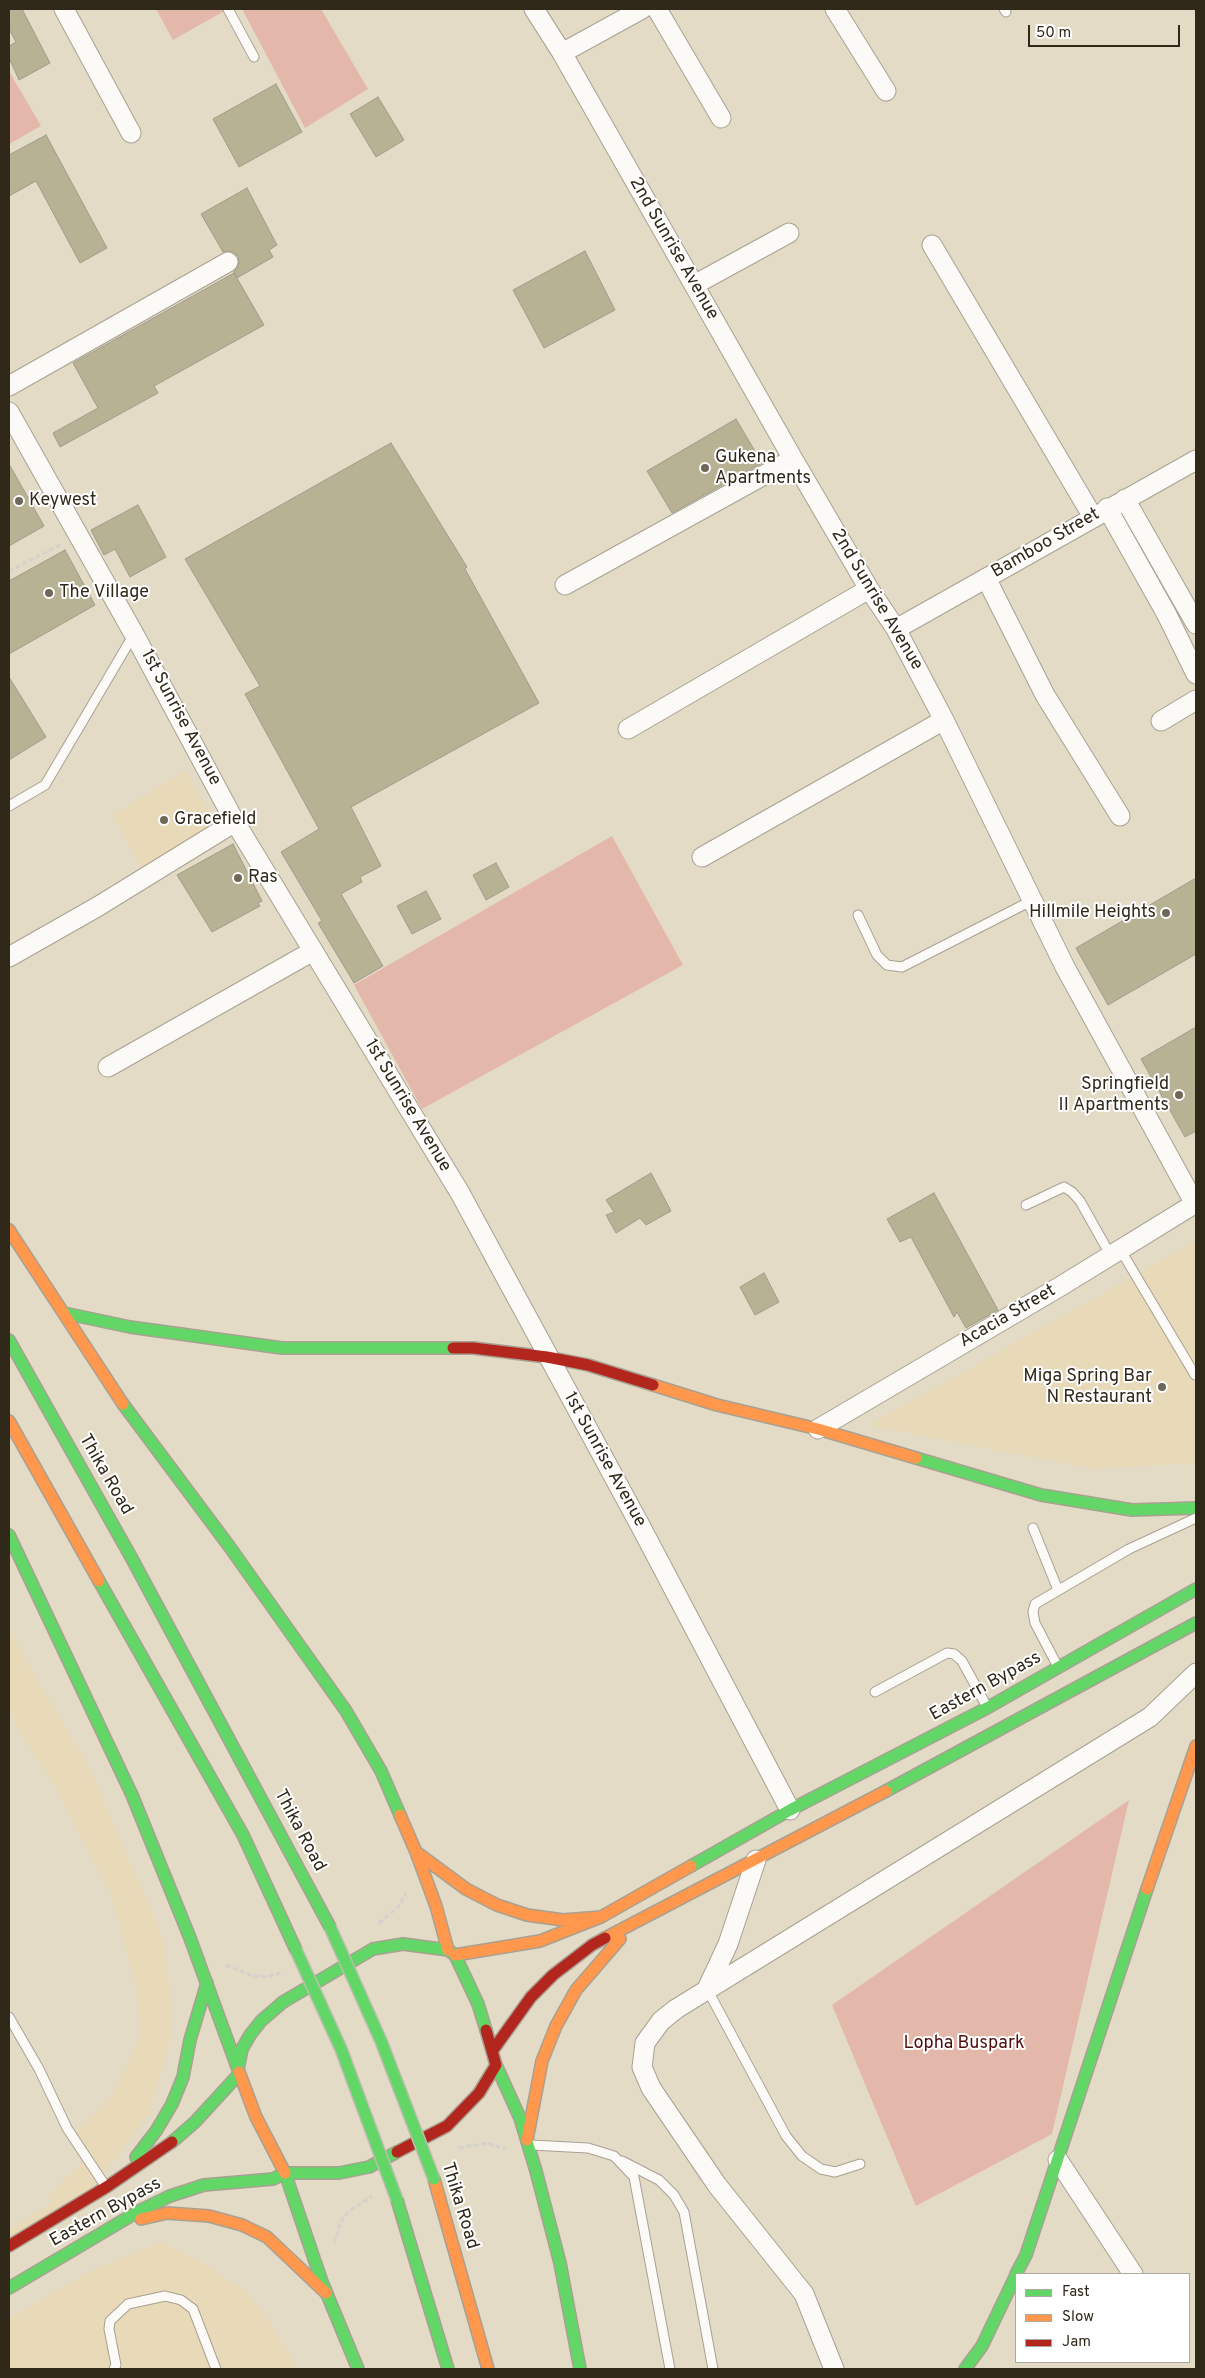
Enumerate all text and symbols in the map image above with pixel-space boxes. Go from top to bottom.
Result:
scale bar [1030,15,1182,47]
text: 50 m [1036,24,1071,43]
street label: 2nd Sunrise Avenue [623,174,723,324]
place label: Gukena Apartments [715,447,811,489]
marker: Gukena Apartments [699,462,711,474]
place label: Keywest [29,490,97,512]
marker: Keywest [13,495,25,507]
street label: Bamboo Street [988,504,1104,584]
street label: 2nd Sunrise Avenue [825,525,927,675]
place label: The Village [59,582,149,604]
marker: The Village [43,587,55,599]
street label: 1st Sunrise Avenue [135,646,225,790]
place label: Gracefield [174,809,256,831]
marker: Gracefield [158,814,170,826]
place label: Ras [248,867,278,889]
marker: Ras [232,872,244,884]
place label: Hillmile Heights [1029,902,1156,924]
marker: Hillmile Heights [1160,907,1172,919]
street label: 1st Sunrise Avenue [359,1036,455,1176]
place label: Springfield II Apartments [1059,1074,1169,1116]
marker: Springfield II Apartments [1173,1089,1185,1101]
street label: Acacia Street [956,1281,1060,1353]
place label: Miga Spring Bar N Restaurant [1023,1366,1152,1408]
marker: Miga Spring Bar N Restaurant [1156,1381,1168,1393]
street label: 1st Sunrise Avenue [558,1389,650,1531]
street label: Thika Road [73,1431,137,1519]
street label: Eastern Bypass [927,1648,1045,1726]
street label: Thika Road [268,1786,330,1876]
park label: Lopha Buspark [903,2033,1025,2055]
street label: Thika Road [436,2160,482,2252]
street label: Eastern Bypass [47,2174,165,2252]
legend [1015,2273,1190,2363]
text: Fast [1062,2283,1090,2302]
text: Slow [1062,2308,1094,2327]
text: Jam [1062,2333,1091,2352]

